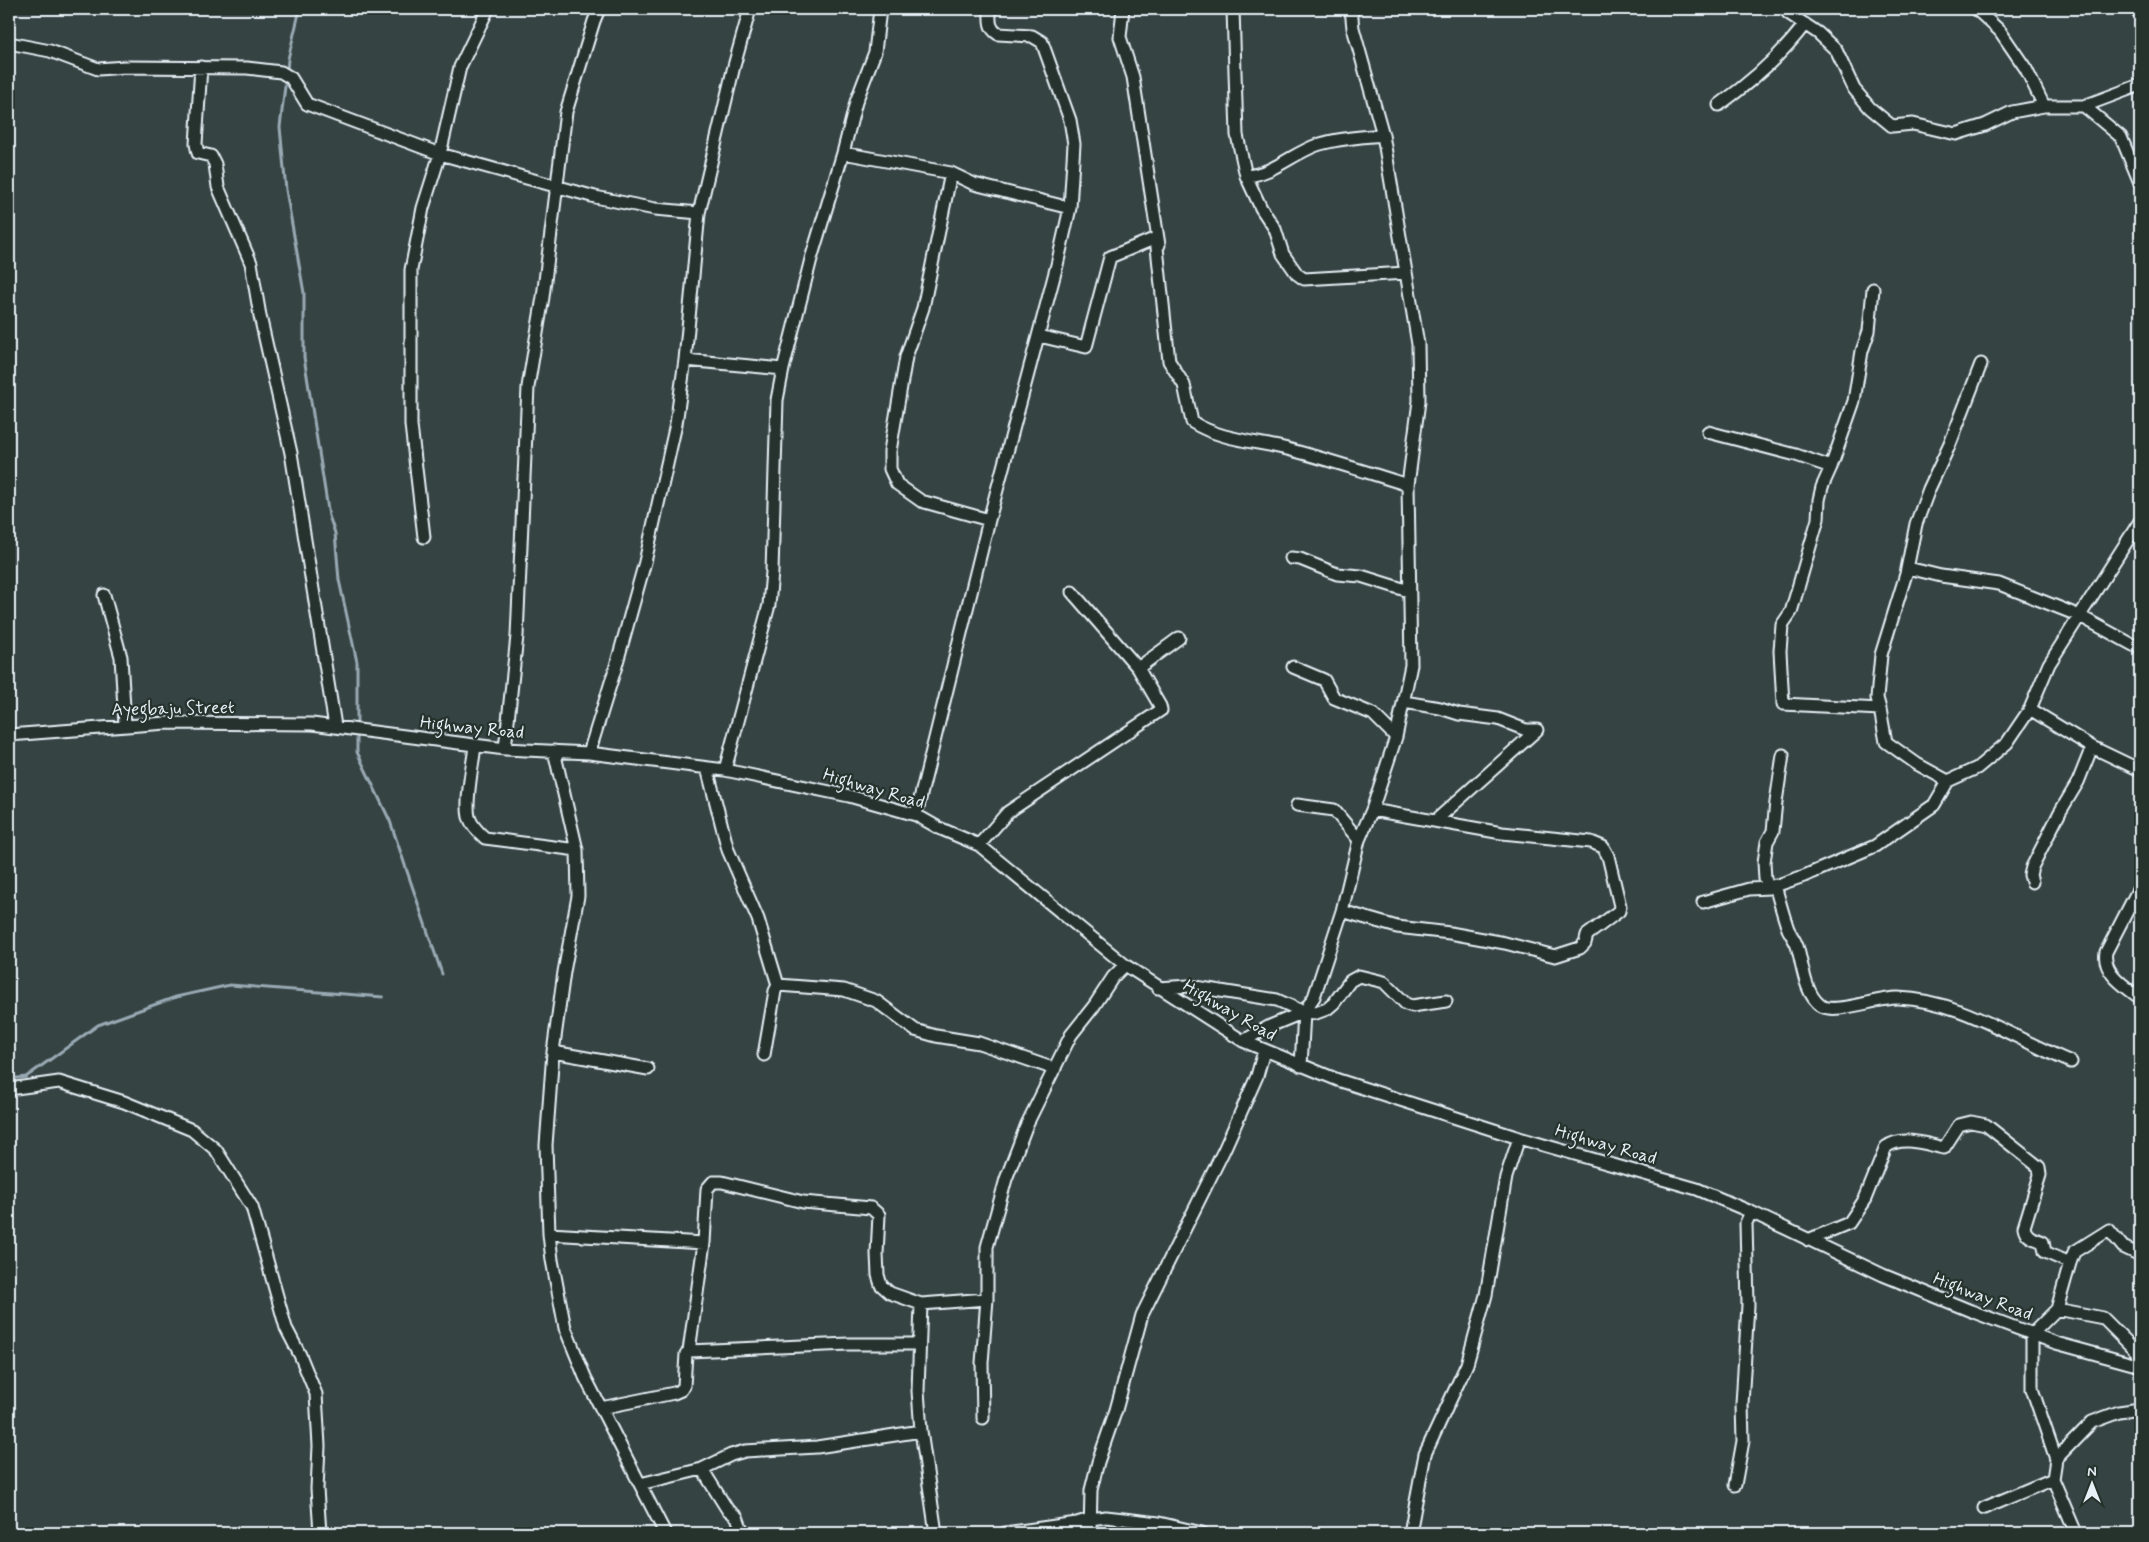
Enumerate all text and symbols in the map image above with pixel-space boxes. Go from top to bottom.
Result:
street label: Ayegbaju Street [111,696,235,724]
street label: Highway Road [418,711,525,747]
street label: Highway Road [820,763,927,817]
street label: Highway Road [1177,974,1281,1049]
street label: Highway Road [1552,1119,1659,1173]
street label: Highway Road [1929,1267,2036,1329]
north arrow [2066,1460,2116,1510]
text: N [2087,1463,2097,1481]

